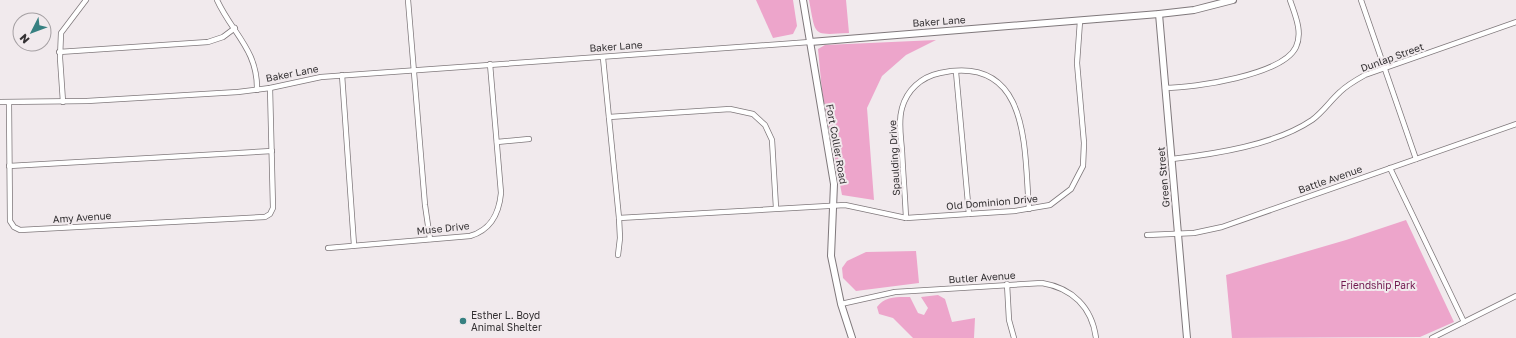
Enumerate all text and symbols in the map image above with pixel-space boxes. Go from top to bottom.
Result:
north arrow [12,12,52,52]
street label: Baker Lane [912,13,966,29]
text: N [17,32,32,46]
street label: Baker Lane [589,38,643,54]
street label: Dunlap Street [1359,40,1425,74]
street label: Baker Lane [265,62,320,84]
street label: Fort Collier Road [824,103,850,185]
street label: Spaulding Drive [886,120,902,196]
street label: Green Street [1154,146,1172,208]
street label: Battle Avenue [1296,162,1364,196]
street label: Old Dominion Drive [946,192,1039,212]
street label: Amy Avenue [52,209,112,225]
street label: Muse Drive [416,219,470,237]
street label: Butler Avenue [948,269,1016,285]
park label: Friendship Park [1340,279,1416,291]
place label: Esther L. Boyd Animal Shelter [471,309,542,333]
marker: Esther L. Boyd Animal Shelter [458,316,468,326]

